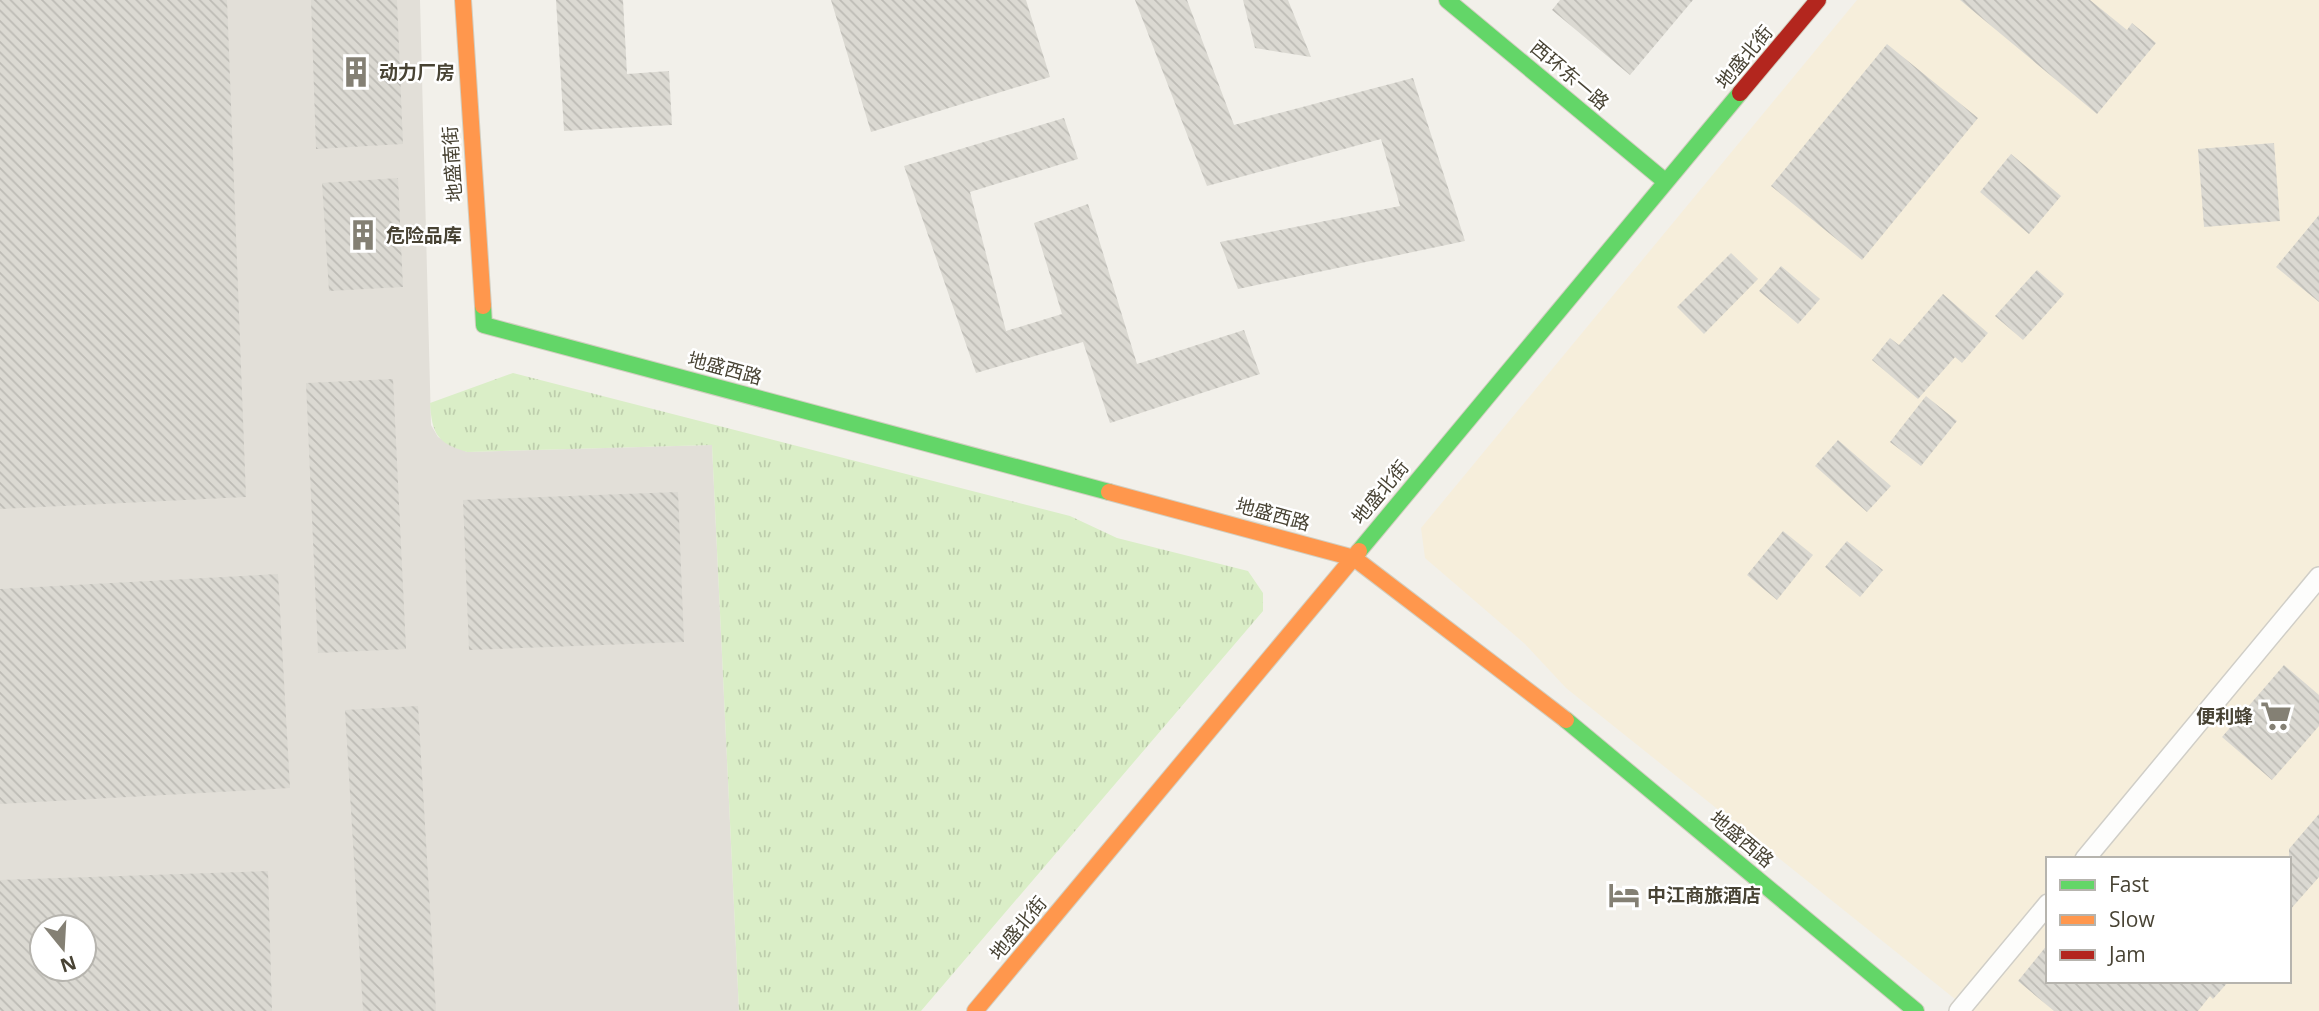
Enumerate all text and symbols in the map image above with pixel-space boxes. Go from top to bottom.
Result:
street label: 地盛北街 [1710,20,1778,94]
street label: 西环东一路 [1525,35,1615,115]
building icon: 动力厂房 [339,55,373,89]
place label: 动力厂房 [379,59,455,85]
street label: 地盛南街 [436,125,468,203]
building icon: 危险品库 [346,218,380,252]
place label: 危险品库 [386,222,462,248]
street label: 地盛西路 [685,346,765,390]
street label: 地盛北街 [1346,455,1414,529]
street label: 地盛西路 [1233,492,1313,536]
supermarket icon: 便利蜂 [2259,699,2293,733]
place label: 便利蜂 [2196,703,2253,729]
street label: 地盛西路 [1705,805,1779,873]
legend [2046,857,2291,983]
text: Fast [2109,870,2149,898]
hotel icon: 中江商旅酒店 [1607,878,1641,912]
place label: 中江商旅酒店 [1647,882,1761,908]
street label: 地盛北街 [984,891,1052,965]
text: Slow [2109,905,2155,933]
north arrow [28,913,98,983]
text: Jam [2107,940,2146,968]
text: N [57,949,80,979]

